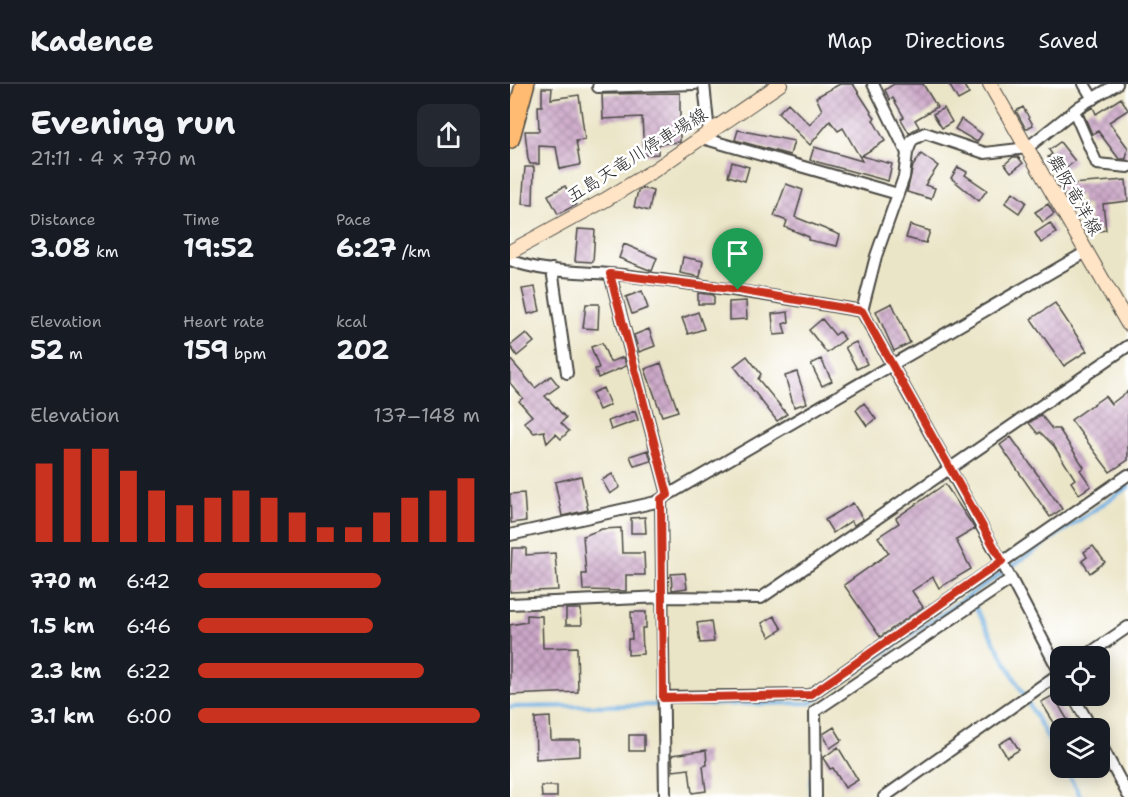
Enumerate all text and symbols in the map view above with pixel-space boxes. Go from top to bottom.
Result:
text: Kadence [30,22,154,60]
text: Map [827,27,872,55]
text: Directions [905,27,1005,55]
text: Saved [1038,27,1098,55]
text: Evening run [30,100,236,145]
street label: 五島天竜川停車場線 [562,102,712,208]
button: share [417,104,480,167]
text: 21:11 · 4 × 770 m [30,145,196,171]
street label: 舞阪竜洋線 [1042,150,1108,240]
text: Distance [30,209,96,230]
text: Time [183,209,220,230]
text: Pace [336,209,371,230]
pin [712,228,763,290]
text: 3.08 [30,230,91,265]
text: 19:52 [183,230,254,265]
text: 6:27 [336,230,397,265]
icon: arrive [721,237,754,270]
text: km [91,241,119,262]
text: /km [397,241,431,262]
text: Elevation [30,311,102,332]
text: Heart rate [183,311,265,332]
text: kcal [336,311,367,332]
text: 52 [30,332,64,367]
text: 159 [183,332,229,367]
text: 202 [336,332,389,367]
text: m [64,343,83,364]
text: bpm [229,343,266,364]
text: Elevation [30,402,120,428]
text: 137–148 m [373,402,480,428]
text: 770 m [30,568,96,594]
text: 6:42 [126,568,170,594]
text: 1.5 km [30,613,94,639]
text: 6:46 [126,613,171,639]
map controls [1050,646,1110,778]
button: locate [1050,646,1110,706]
text: 2.3 km [30,658,101,684]
text: 6:22 [126,658,171,684]
text: 3.1 km [30,703,94,729]
text: 6:00 [126,703,172,729]
button: layers [1050,718,1110,778]

